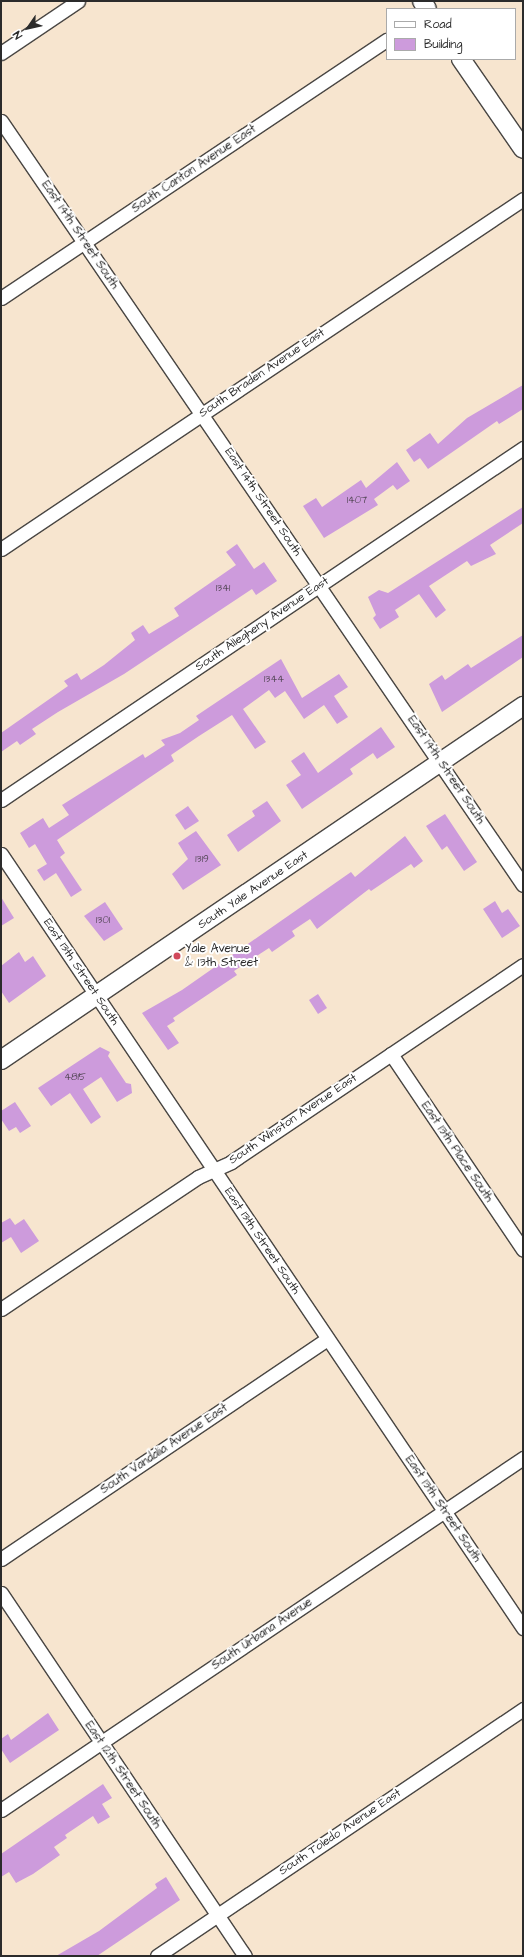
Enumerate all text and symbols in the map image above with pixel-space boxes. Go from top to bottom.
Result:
north arrow [8,8,48,48]
legend [386,8,516,60]
text: Road [424,16,452,33]
text: N [9,28,26,42]
text: Building [424,36,462,53]
street label: South Canton Avenue East [129,122,259,216]
street label: East 14th Street South [38,178,122,292]
street label: South Braden Avenue East [196,325,328,421]
street label: East 14th Street South [221,445,305,559]
house number: 1407 [347,495,367,507]
street label: South Allegheny Avenue East [192,574,332,674]
house number: 1341 [216,583,230,595]
house number: 1344 [264,674,284,686]
street label: East 14th Street South [404,713,488,827]
street label: South Yale Avenue East [195,848,311,932]
house number: 1319 [195,854,209,866]
house number: 1301 [96,915,110,927]
street label: East 13th Street South [40,916,122,1028]
place label: Yale Avenue & 13th Street [185,942,258,970]
marker: Yale Avenue & 13th Street [172,951,182,961]
street label: South Winston Avenue East [226,1071,360,1167]
house number: 4815 [64,1072,86,1084]
street label: East 13th Place South [418,1099,496,1205]
street label: East 13th Street South [221,1185,303,1297]
street label: South Vandalia Avenue East [98,1401,230,1497]
street label: East 13th Street South [402,1453,484,1565]
street label: South Urbana Avenue [209,1595,315,1673]
street label: East 12th Street South [82,1719,164,1831]
street label: South Toledo Avenue East [276,1786,404,1878]

